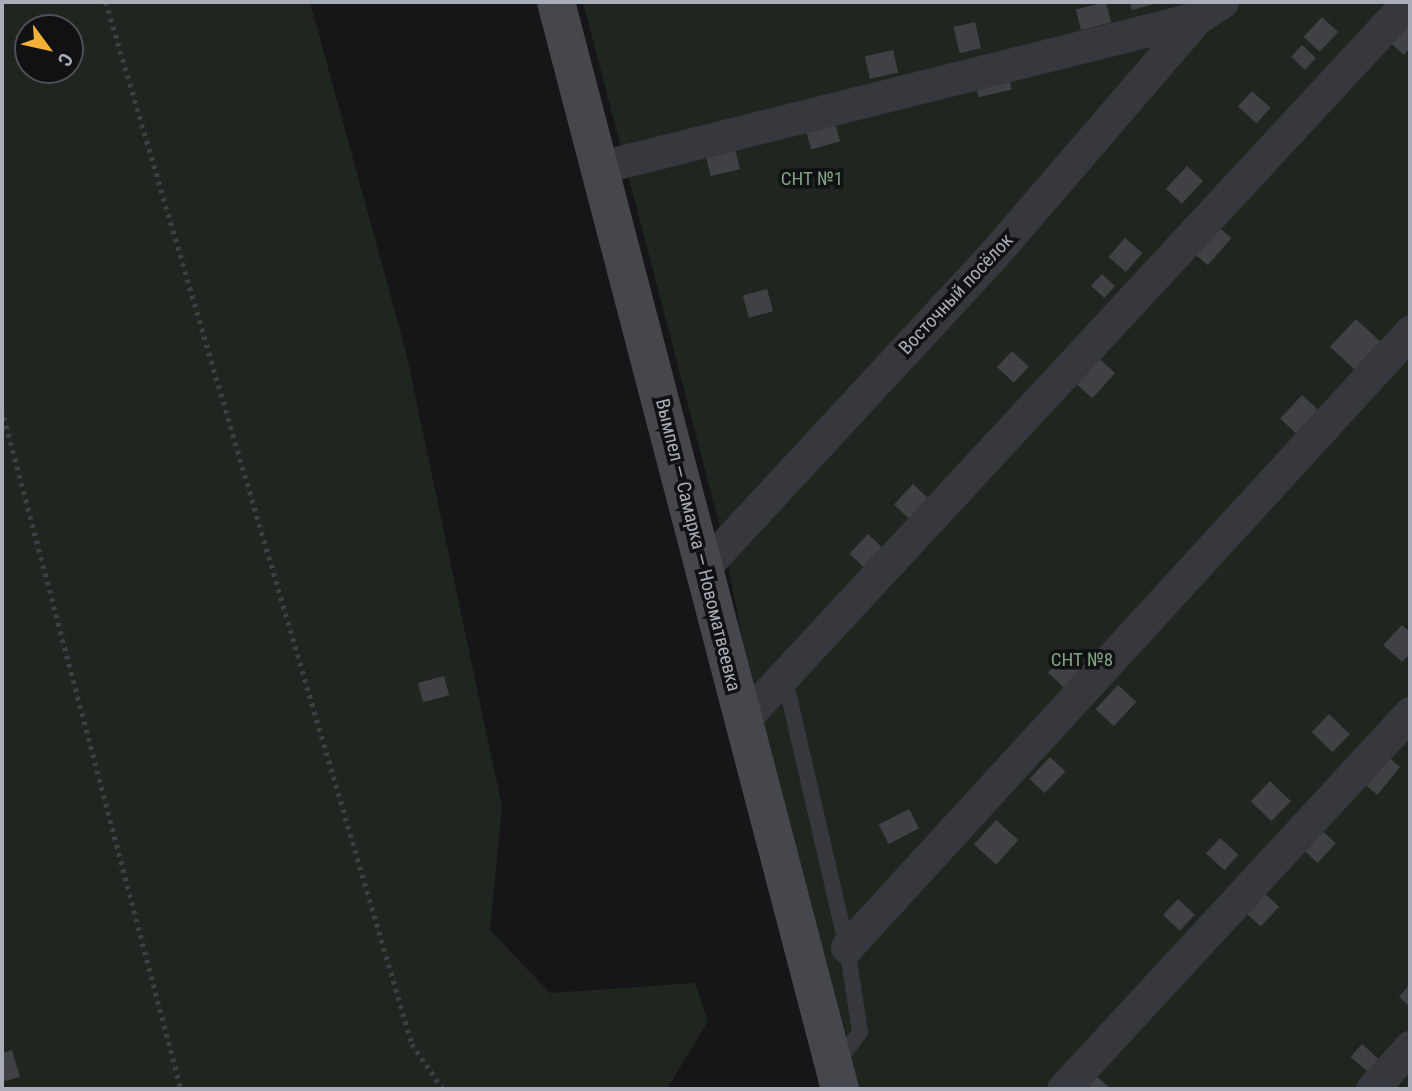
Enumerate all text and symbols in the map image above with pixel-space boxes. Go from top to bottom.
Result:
north arrow [14,14,84,84]
text: С [53,49,78,70]
park label: СНТ №1 [781,168,843,190]
street label: Восточный посёлок [894,229,1018,359]
street label: Вымпел — Самарка — Новоматвеевка [651,396,745,694]
park label: СНТ №8 [1051,649,1113,671]

